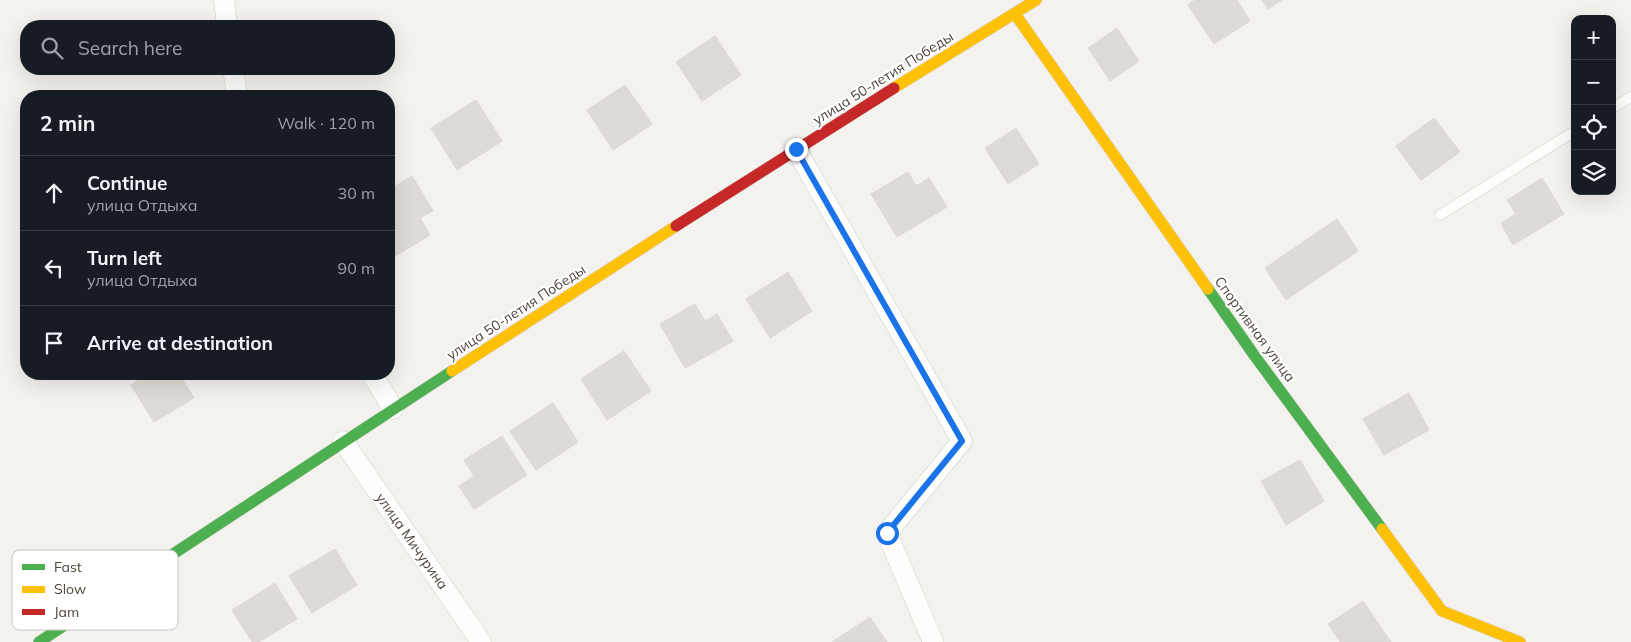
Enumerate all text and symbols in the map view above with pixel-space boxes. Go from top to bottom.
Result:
map controls [1571,15,1616,195]
button: + [1571,15,1616,60]
search box [20,20,395,75]
street label: улица 50-летия Победы [809,27,957,129]
icon: search [38,34,66,62]
text: Search here [78,36,182,60]
button: − [1571,60,1616,105]
button: locate [1571,105,1616,150]
text: 2 min [40,110,95,136]
text: Walk · 120 m [277,113,375,133]
route end [785,138,808,161]
button: layers [1571,150,1616,195]
text: Continue [87,171,167,195]
icon: ahead [40,179,68,207]
text: 30 m [338,183,375,203]
text: улица Отдыха [87,195,197,215]
text: Turn left [87,246,162,270]
icon: left [40,254,68,282]
text: 90 m [338,258,375,278]
street label: улица 50-летия Победы [443,260,589,364]
text: улица Отдыха [87,270,197,290]
street label: Спортивная улица [1211,273,1299,385]
icon: arrive [40,329,68,357]
text: Arrive at destination [87,331,273,355]
street label: улица Мичурина [372,489,452,593]
route start [876,522,899,545]
legend [12,550,178,630]
text: Fast [54,558,82,576]
text: Slow [54,580,86,598]
text: Jam [54,603,79,621]

